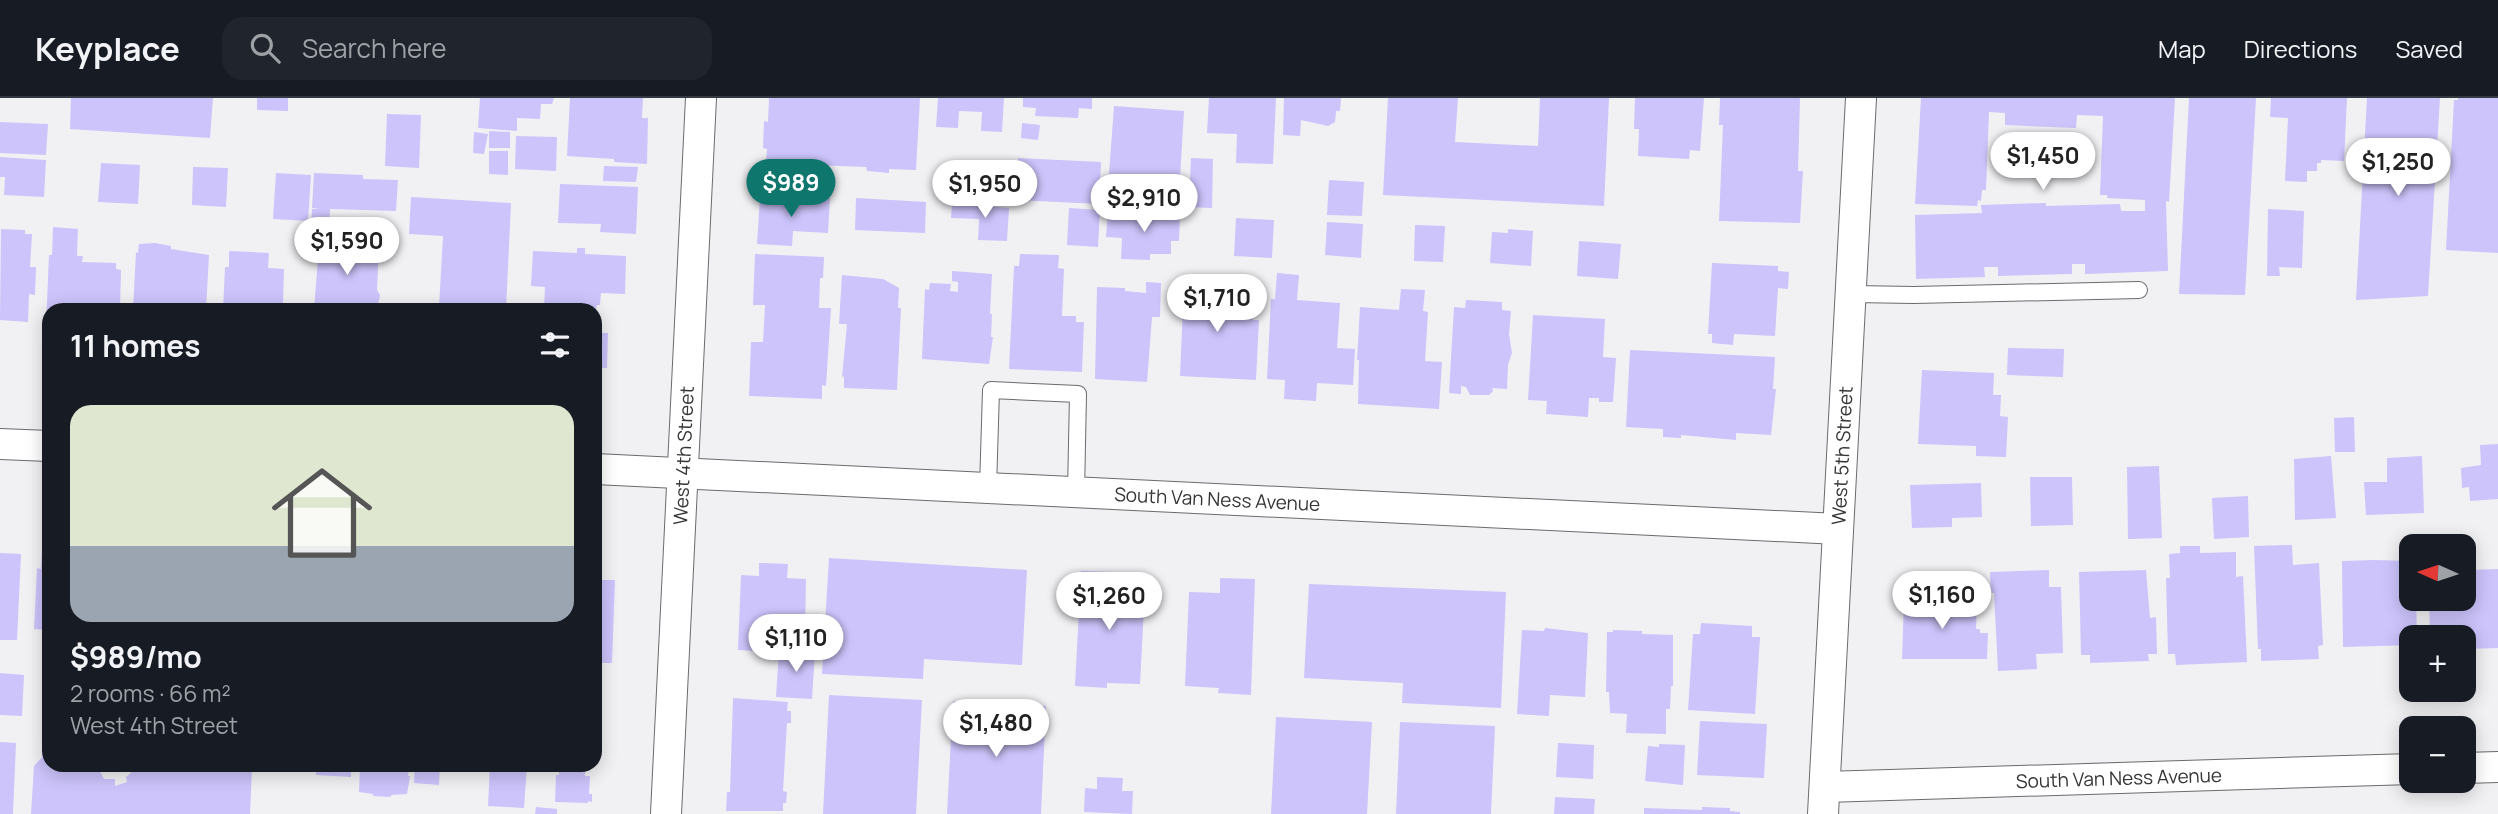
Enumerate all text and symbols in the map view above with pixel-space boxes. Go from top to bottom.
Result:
search box [222,17,712,80]
text: Keyplace [35,26,180,71]
icon: search [246,29,284,67]
text: Search here [302,30,447,66]
text: Map [2158,32,2206,65]
text: Directions [2244,32,2357,65]
text: Saved [2395,32,2463,65]
pin: $1,450 [1986,132,2100,192]
text: $1,450 [2006,139,2080,171]
pin: $1,250 [2341,139,2455,198]
text: $1,250 [2362,145,2434,177]
pin: $989 [750,159,832,219]
pin: $1,950 [928,160,1042,220]
text: $989 [762,166,820,198]
text: $1,950 [948,167,1022,199]
pin: $2,910 [1087,174,1201,234]
text: $2,910 [1107,181,1181,213]
pin: $1,590 [290,218,404,277]
text: $1,590 [310,224,384,256]
pin: $1,710 [1160,274,1274,334]
text: $1,710 [1183,281,1251,313]
text: 11 homes [70,325,201,366]
icon: filters [536,326,574,364]
street label: West 4th Street [667,385,700,525]
street label: West 5th Street [1825,386,1859,525]
icon: home [259,450,385,576]
street label: South Van Ness Avenue [1114,481,1321,517]
north arrow [2399,534,2476,611]
map controls [2399,534,2476,793]
pin: $1,160 [1885,572,1999,631]
pin: $1,260 [1052,573,1166,632]
text: $1,160 [1908,578,1976,610]
text: $1,260 [1072,579,1146,611]
pin: $1,110 [739,614,853,674]
text: $1,110 [764,621,828,653]
button: + [2399,625,2476,702]
text: $989/mo [70,636,202,677]
text: 2 rooms · 66 m² [70,677,231,709]
pin: $1,480 [939,700,1053,759]
text: $1,480 [959,706,1033,738]
text: West 4th Street [70,709,238,741]
button: − [2399,716,2476,793]
street label: South Van Ness Avenue [2015,762,2222,794]

